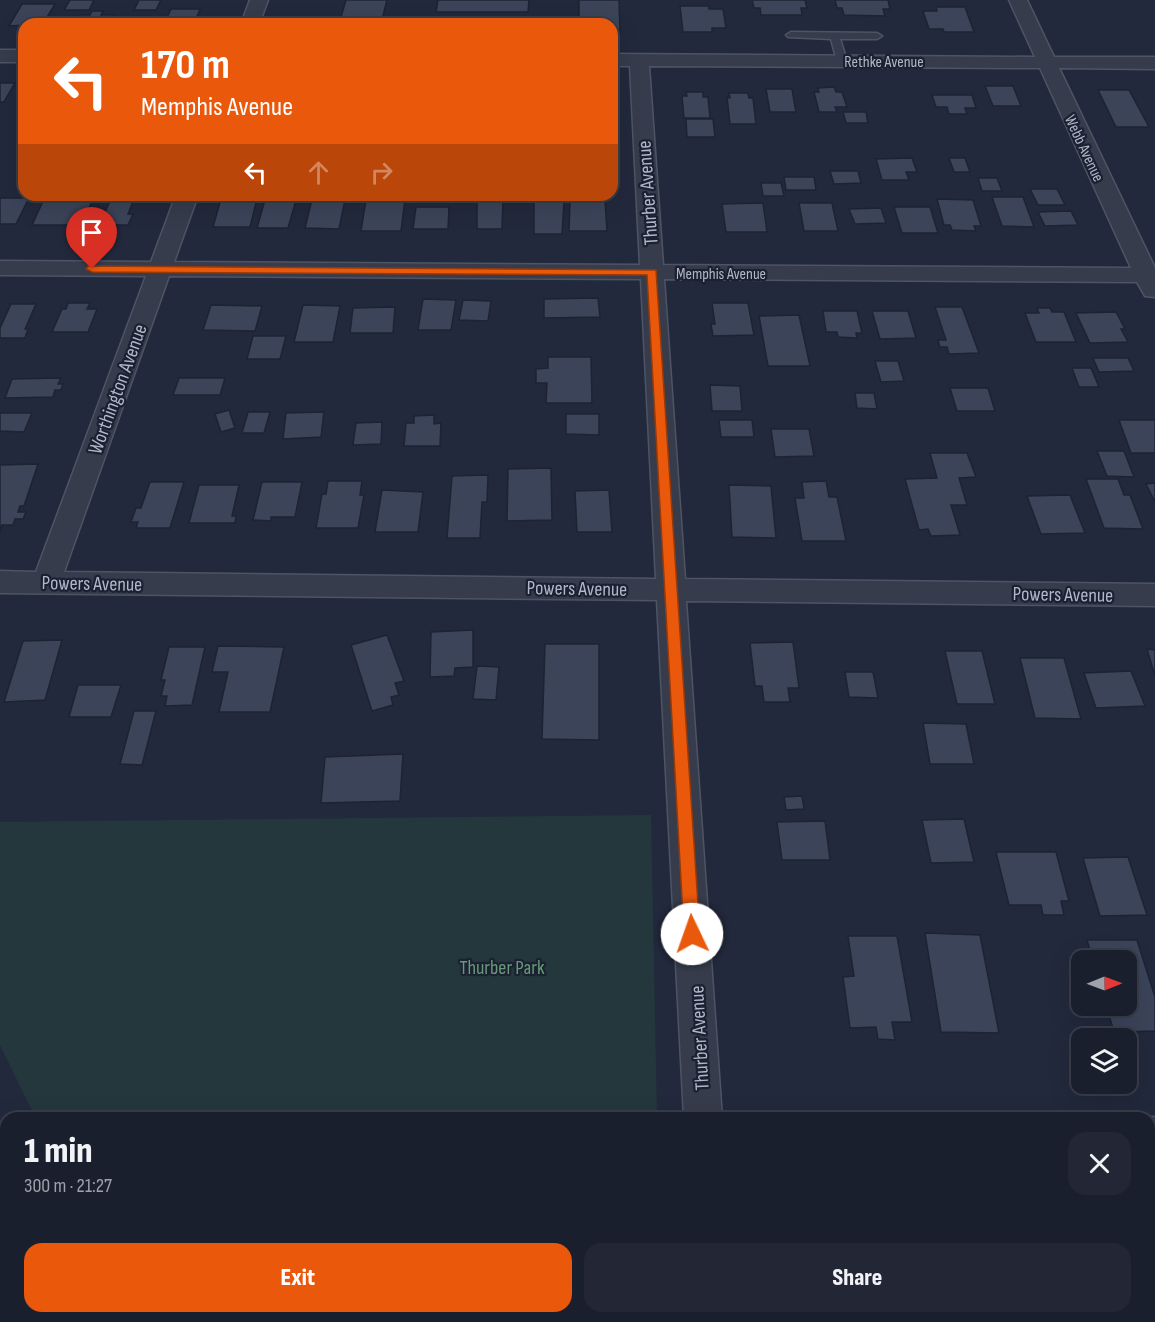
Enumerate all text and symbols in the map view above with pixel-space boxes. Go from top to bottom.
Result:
text: 170 m [141,40,230,91]
icon: left [42,42,120,120]
street label: Rethke Avenue [844,53,924,72]
text: Memphis Avenue [141,91,293,123]
street label: Webb Avenue [1060,112,1107,185]
street label: Thurber Avenue [632,140,664,246]
icon: left [239,156,272,189]
icon: ahead [302,156,335,189]
icon: right [365,156,398,189]
pin [66,207,117,269]
icon: arrive [75,216,108,249]
street label: Memphis Avenue [676,265,766,284]
street label: Worthington Avenue [83,321,153,458]
street label: Powers Avenue [42,571,142,597]
street label: Powers Avenue [527,576,627,602]
street label: Powers Avenue [1013,582,1113,608]
position arrow [660,902,724,966]
north arrow [1071,950,1137,1016]
map controls [1071,950,1137,1094]
park label: Thurber Park [459,956,545,980]
street label: Thurber Avenue [685,985,715,1091]
button: layers [1071,1028,1137,1094]
text: 1 min [24,1130,92,1173]
button: close [1068,1132,1131,1195]
text: 300 m · 21:27 [24,1174,112,1198]
button: Exit [24,1243,572,1312]
button: Share [584,1243,1131,1312]

